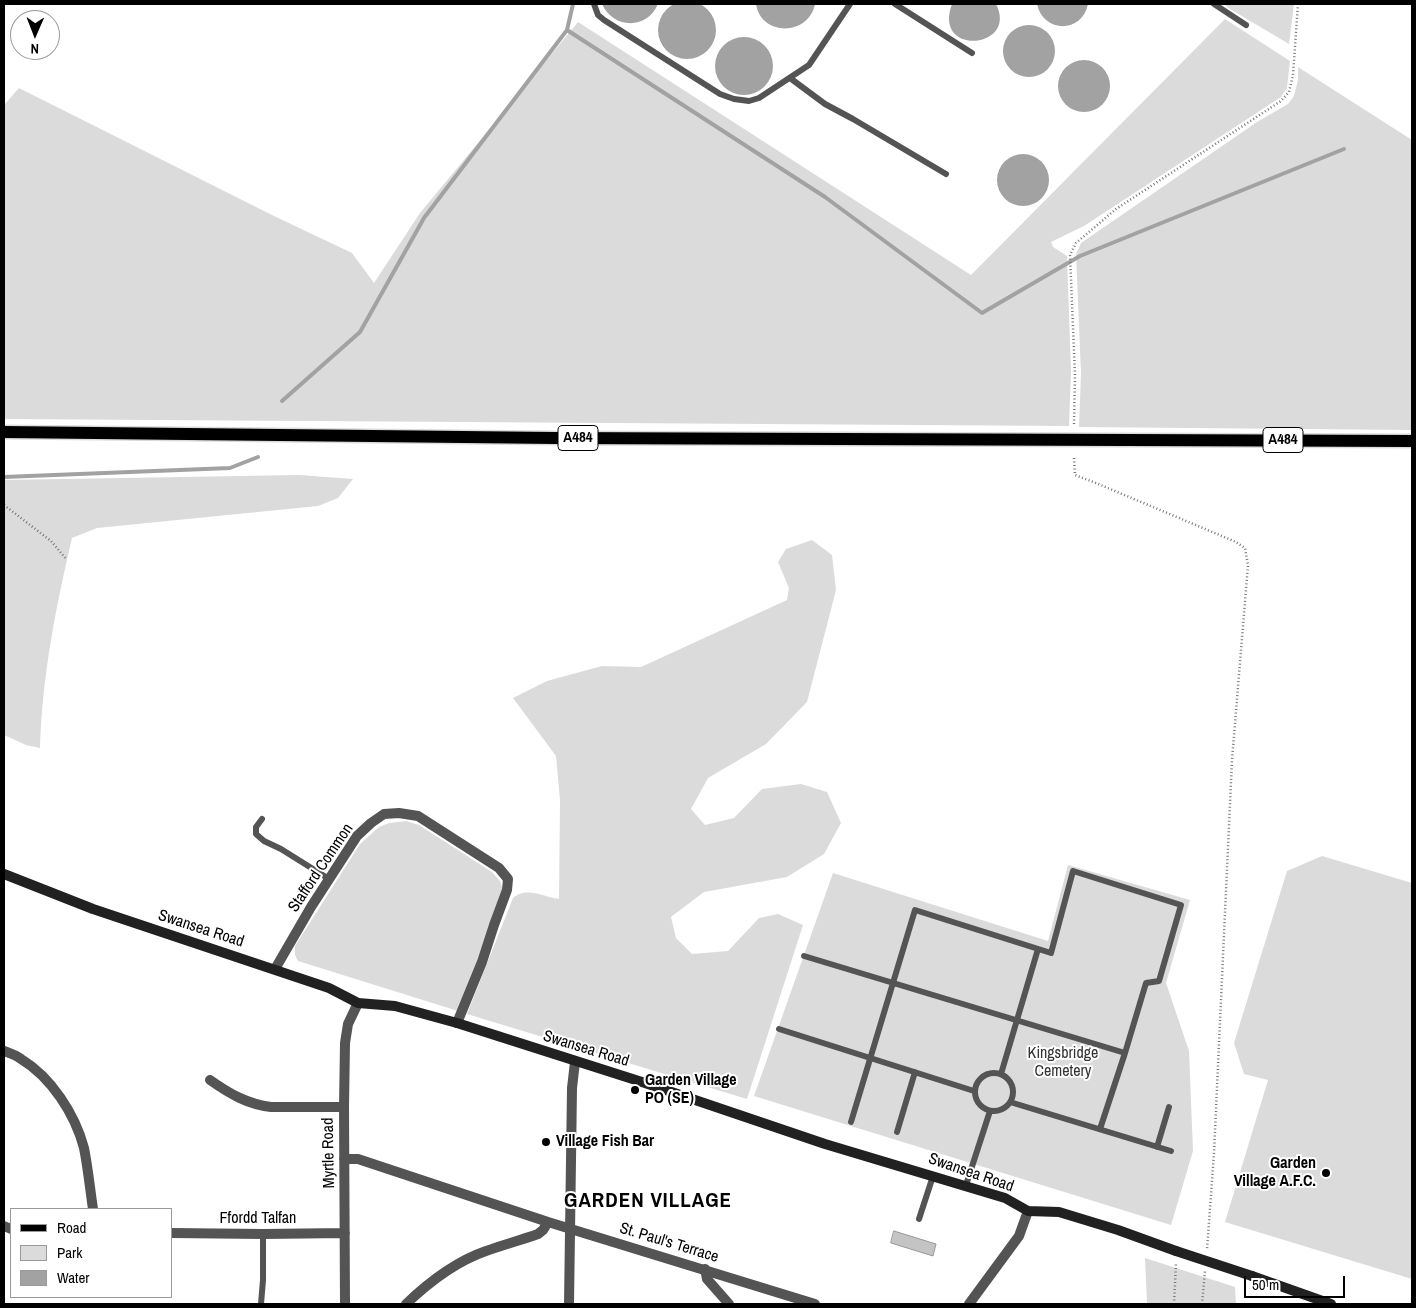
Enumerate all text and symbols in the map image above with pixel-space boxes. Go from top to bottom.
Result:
north arrow [10,10,60,60]
text: N [30,40,39,58]
road number: A484 [558,426,598,450]
road number: A484 [1263,428,1303,452]
street label: Stafford Common [284,820,358,916]
street label: Swansea Road [156,906,246,952]
street label: Swansea Road [541,1027,631,1071]
park label: Kingsbridge Cemetery [1028,1044,1098,1082]
place label: Garden Village PO (SE) [645,1071,737,1109]
marker: Garden Village PO (SE) [629,1084,641,1096]
street label: Myrtle Road [319,1117,339,1189]
place label: Village Fish Bar [556,1132,654,1152]
marker: Village Fish Bar [540,1136,552,1148]
street label: Swansea Road [926,1149,1016,1197]
place label: Garden Village A.F.C. [1234,1154,1316,1192]
marker: Garden Village A.F.C. [1320,1167,1332,1179]
district label: GARDEN VILLAGE [562,1188,734,1214]
legend [10,1208,172,1298]
street label: Ffordd Talfan [220,1209,296,1229]
text: Road [57,1217,86,1238]
street label: St. Paul's Terrace [617,1219,721,1267]
text: Park [57,1242,82,1263]
scale bar [1246,1266,1347,1298]
text: Water [57,1267,89,1288]
text: 50 m [1252,1274,1279,1295]

